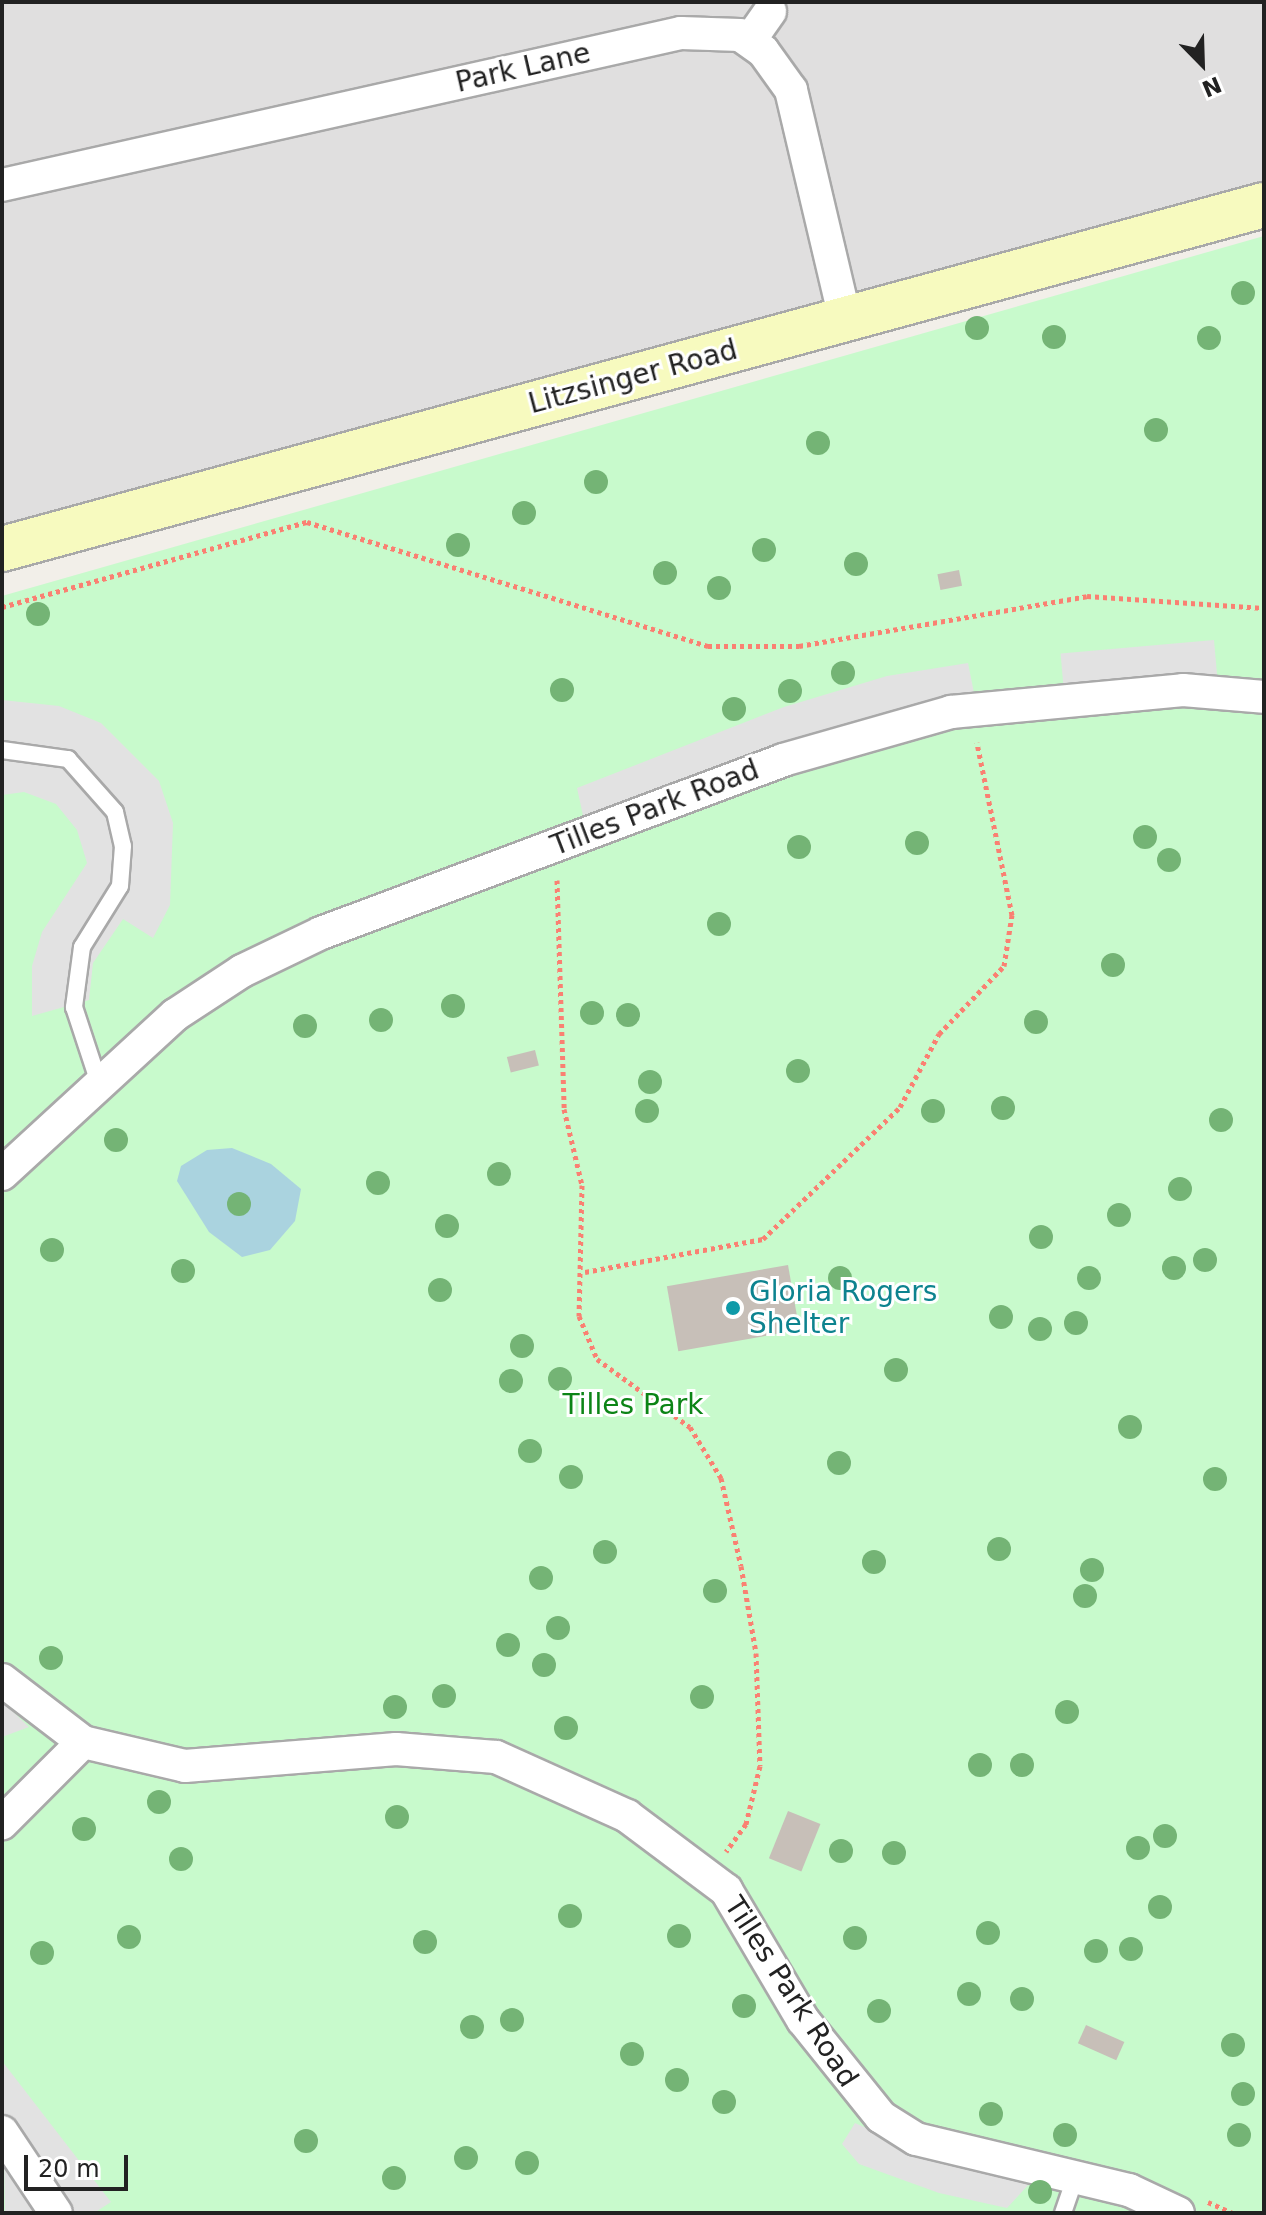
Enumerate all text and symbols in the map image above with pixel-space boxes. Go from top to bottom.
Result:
north arrow [1162,24,1242,104]
street label: Park Lane [452,36,594,100]
text: N [1198,71,1225,102]
street label: Litzsinger Road [525,333,741,421]
street label: Tilles Park Road [546,753,764,863]
place label: Gloria Rogers Shelter [749,1275,937,1341]
marker: Gloria Rogers Shelter [724,1299,742,1317]
park label: Tilles Park [563,1388,703,1422]
street label: Tilles Park Road [717,1891,865,2093]
scale bar [28,2139,132,2189]
text: 20 m [38,2155,100,2183]

